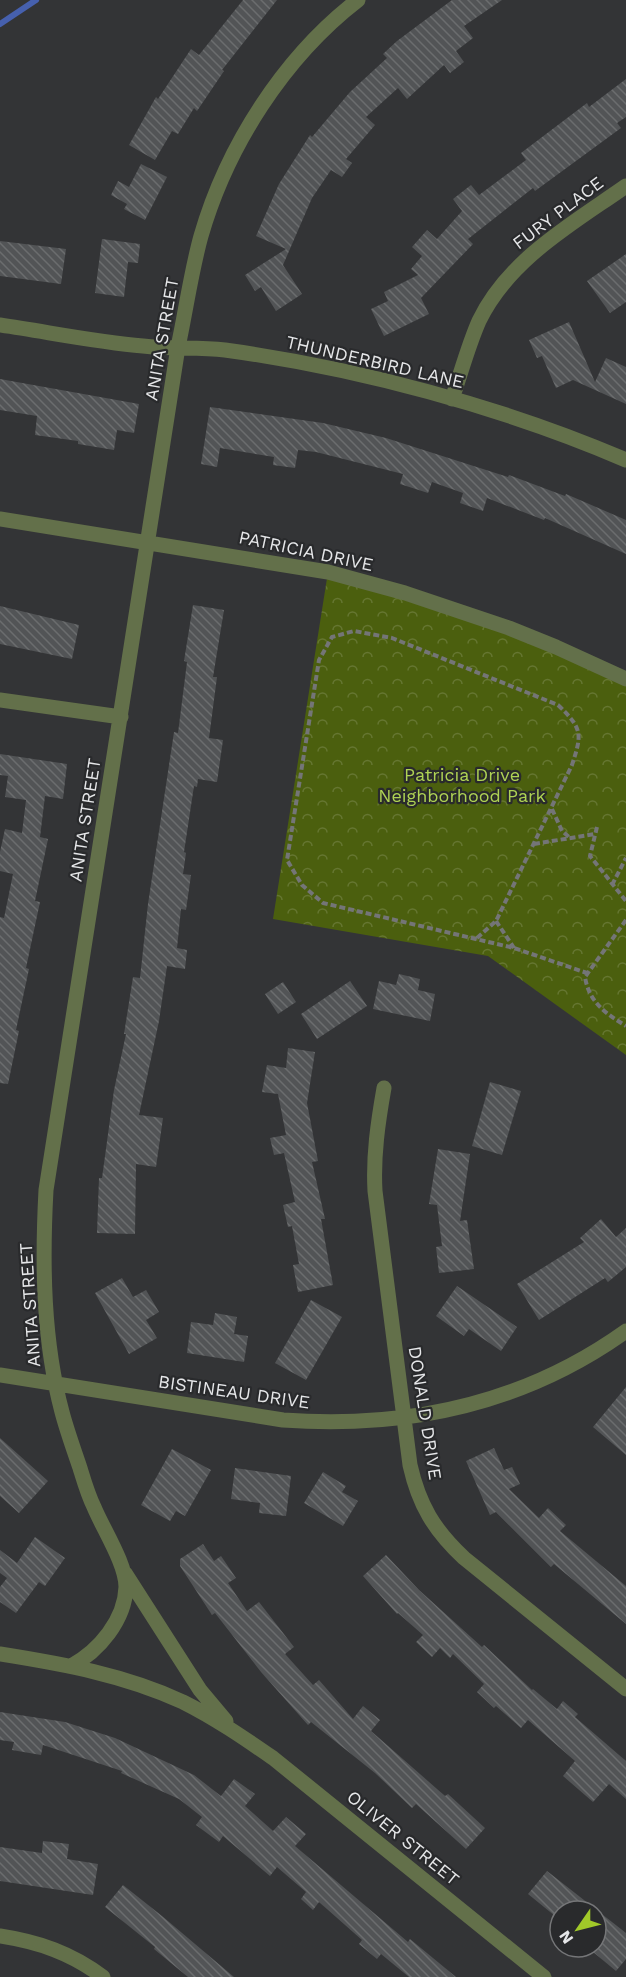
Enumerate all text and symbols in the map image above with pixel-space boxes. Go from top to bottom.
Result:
street label: FURY PLACE [508,172,607,253]
street label: ANITA STREET [140,276,183,402]
street label: THUNDERBIRD LANE [284,331,466,392]
street label: PATRICIA DRIVE [237,526,375,575]
street label: ANITA STREET [64,757,105,883]
park label: Patricia Drive Neighborhood Park [378,764,546,806]
street label: ANITA STREET [15,1242,44,1368]
street label: DONALD DRIVE [405,1345,446,1481]
street label: BISTINEAU DRIVE [157,1370,311,1413]
street label: OLIVER STREET [343,1786,464,1889]
north arrow [548,1899,608,1959]
text: N [555,1927,577,1948]

